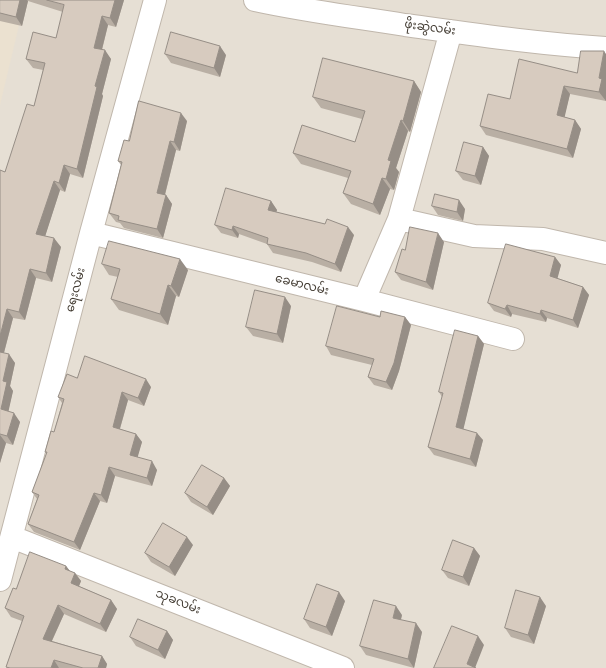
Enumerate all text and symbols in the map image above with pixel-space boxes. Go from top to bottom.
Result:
street label: ဖိုးဆွဲလမ်း [403,17,457,39]
street label: ရေးလမ်း [63,266,89,314]
street label: ခေမာလမ်း [274,271,330,299]
street label: သုခလမ်း [153,586,203,618]

